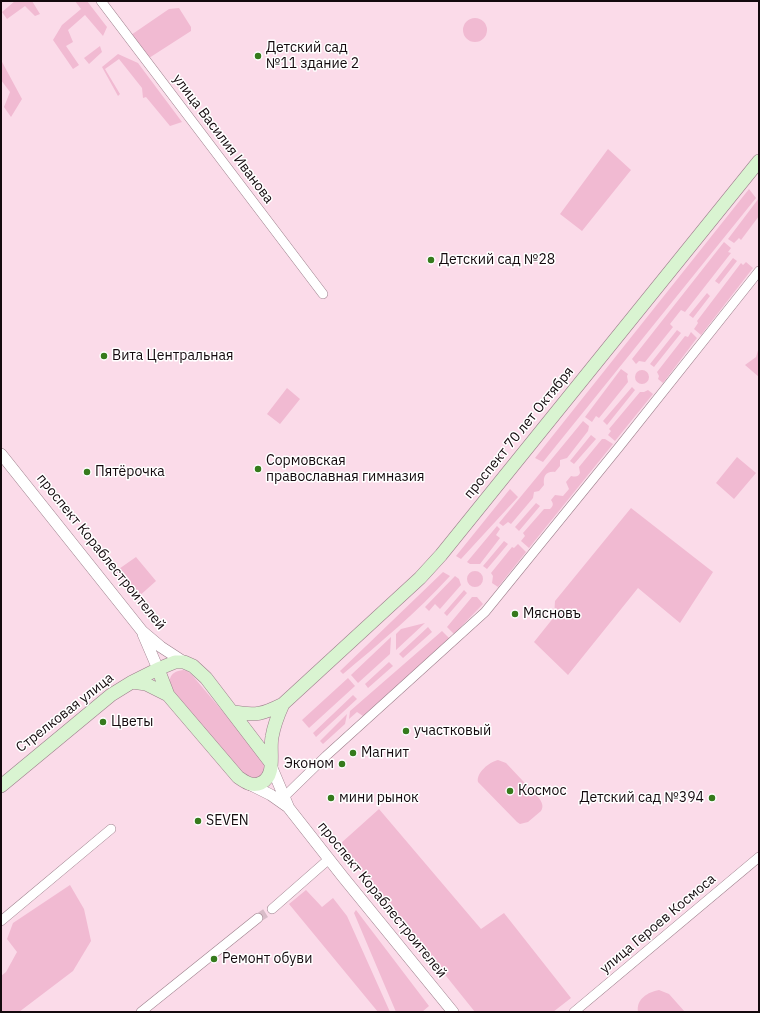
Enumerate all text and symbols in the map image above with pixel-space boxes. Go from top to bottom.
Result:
place label: Детский сад №11 здание 2 [266,40,359,72]
marker: Детский сад №11 здание 2 [253,51,263,61]
street label: улица Василия Иванова [169,71,277,207]
place label: Детский сад №28 [439,252,555,268]
marker: Детский сад №28 [426,255,436,265]
place label: Вита Центральная [112,348,233,364]
marker: Вита Центральная [99,351,109,361]
street label: проспект 70 лет Октября [461,364,577,502]
place label: Сормовская православная гимназия [266,453,425,486]
place label: Пятёрочка [95,464,165,480]
marker: Сормовская православная гимназия [253,464,263,474]
marker: Пятёрочка [82,467,92,477]
street label: проспект Кораблестроителей [33,471,169,633]
place label: Мясновъ [523,606,581,622]
marker: Мясновъ [510,609,520,619]
street label: Стрелковая улица [13,670,117,756]
place label: Цветы [111,714,153,730]
marker: Цветы [98,717,108,727]
place label: участковый [414,723,491,739]
marker: участковый [401,726,411,736]
place label: Магнит [361,745,409,761]
marker: Магнит [348,748,358,758]
place label: Эконом [284,756,334,772]
marker: Эконом [337,759,347,769]
place label: Космос [518,783,566,799]
marker: Космос [505,786,515,796]
place label: мини рынок [339,790,419,806]
place label: Детский сад №394 [579,790,704,806]
marker: мини рынок [326,793,336,803]
marker: Детский сад №394 [707,793,717,803]
place label: SEVEN [206,813,249,829]
marker: SEVEN [193,816,203,826]
street label: проспект Кораблестроителей [314,819,450,981]
street label: улица Героев Космоса [597,871,719,977]
place label: Ремонт обуви [222,951,312,967]
marker: Ремонт обуви [209,954,219,964]

